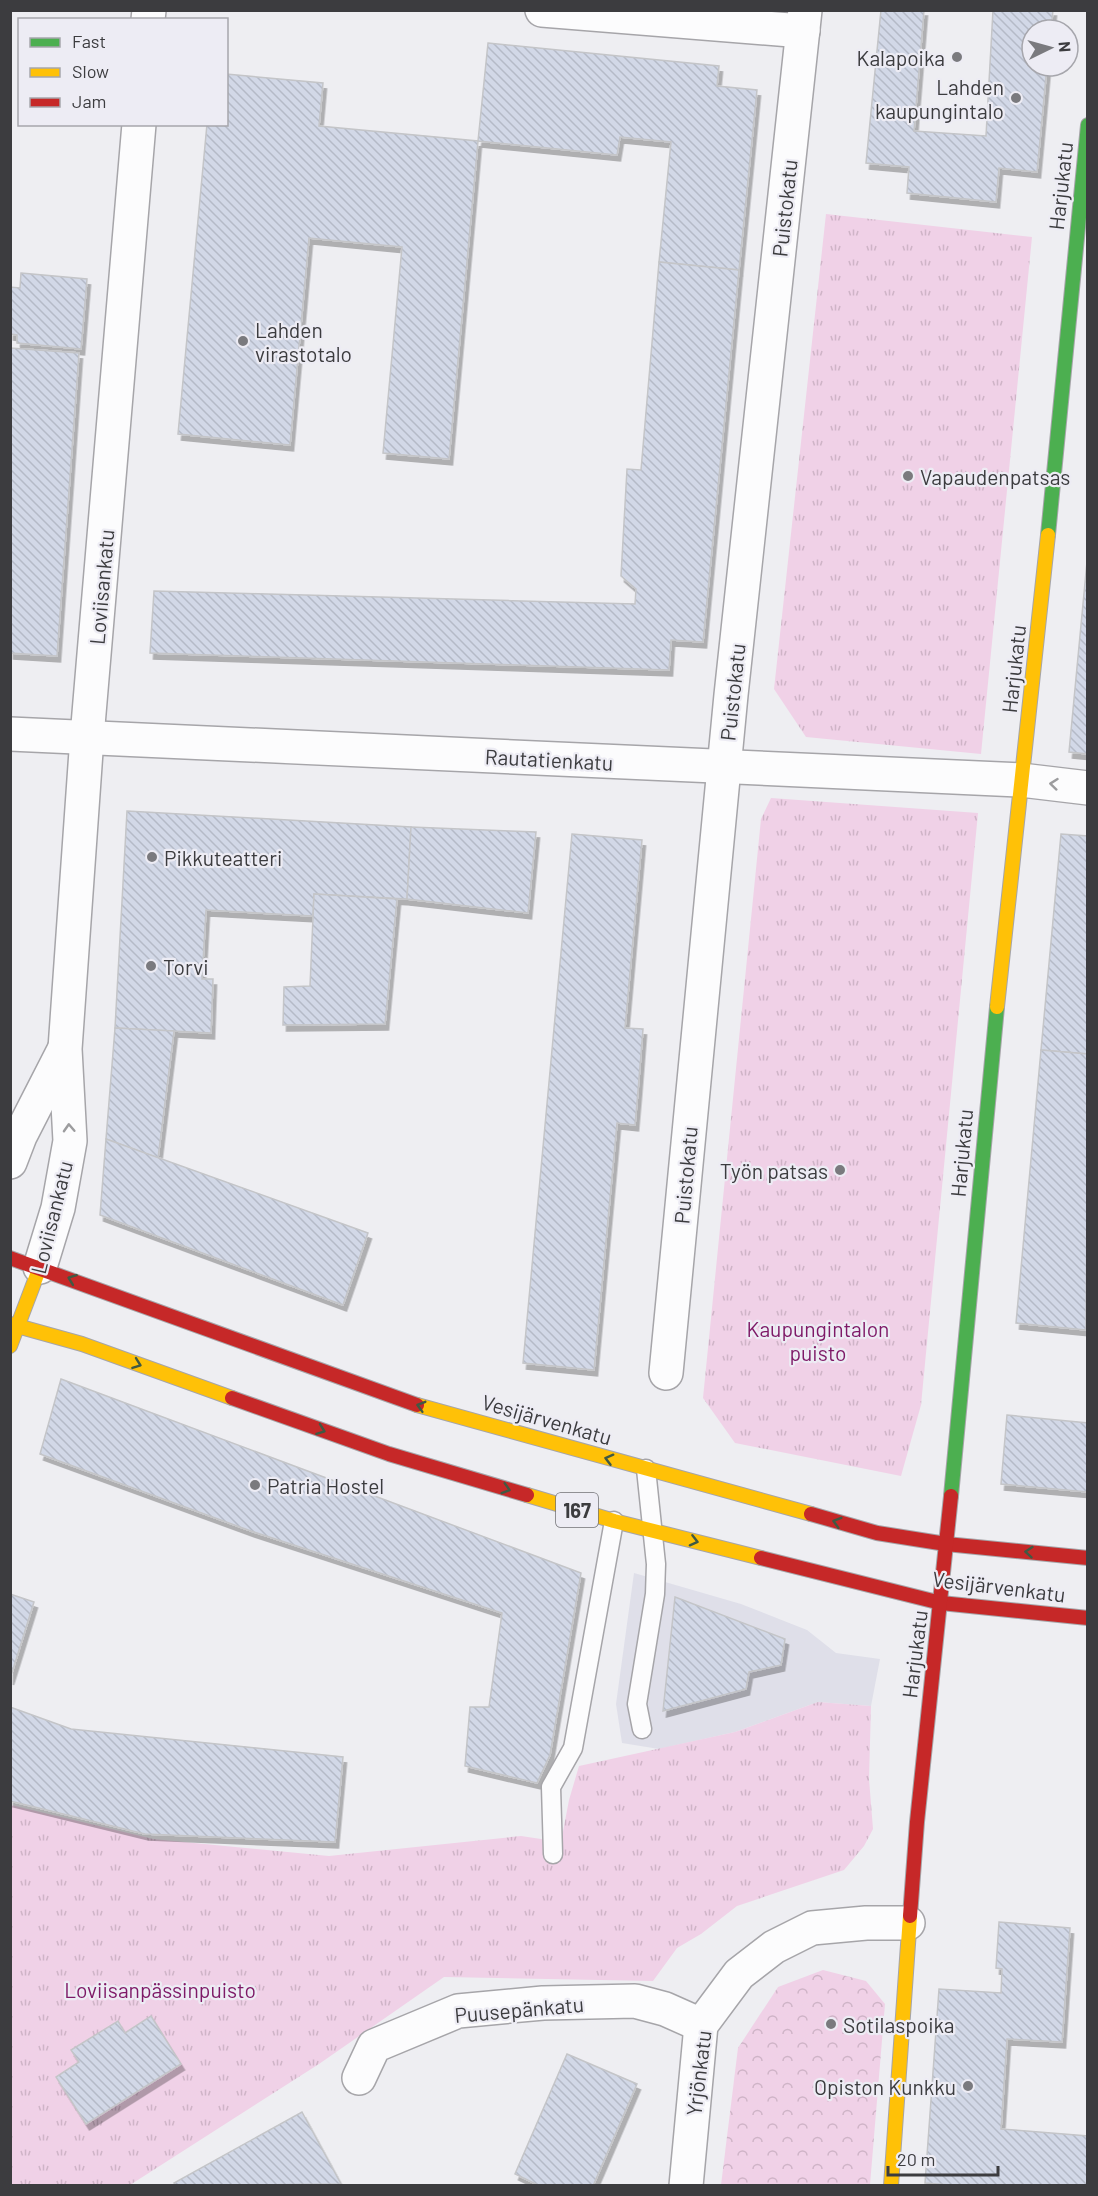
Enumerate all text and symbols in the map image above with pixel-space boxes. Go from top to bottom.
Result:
legend [18,18,228,126]
north arrow [1020,18,1080,78]
text: Fast [72,30,106,52]
text: N [1056,41,1075,53]
place label: Kalapoika [857,45,945,70]
marker: Kalapoika [950,50,964,64]
text: Slow [72,60,109,82]
place label: Lahden kaupungintalo [875,74,1004,123]
text: Jam [72,90,106,112]
marker: Lahden kaupungintalo [1009,91,1023,105]
street label: Harjukatu [1043,141,1077,231]
street label: Puistokatu [766,158,802,258]
place label: Lahden virastotalo [255,317,352,366]
marker: Lahden virastotalo [236,334,250,348]
place label: Vapaudenpatsas [920,464,1070,489]
marker: Vapaudenpatsas [901,469,915,483]
street label: Loviisankatu [84,528,118,646]
street label: Harjukatu [996,624,1030,714]
street label: Puistokatu [714,642,750,742]
street label: Rautatienkatu [484,743,614,775]
one-way arrow [1050,778,1059,791]
place label: Pikkuteatteri [164,845,282,870]
marker: Pikkuteatteri [145,850,159,864]
place label: Torvi [163,954,209,979]
marker: Torvi [144,959,158,973]
street label: Harjukatu [945,1108,977,1198]
one-way arrow [63,1124,76,1133]
street label: Puistokatu [668,1125,702,1225]
street label: Loviisankatu [25,1158,77,1276]
place label: Työn patsas [720,1158,828,1183]
marker: Työn patsas [833,1163,847,1177]
one-way arrow [67,1274,78,1286]
park label: Kaupungintalon puisto [747,1316,889,1365]
one-way arrow [131,1356,142,1369]
street label: Vesijärvenkatu [479,1389,615,1449]
one-way arrow [416,1401,427,1413]
one-way arrow [315,1422,326,1435]
one-way arrow [604,1453,614,1466]
place label: Patria Hostel [267,1473,384,1498]
marker: Patria Hostel [248,1478,262,1492]
one-way arrow [500,1482,511,1494]
road number: 167 [556,1493,598,1527]
one-way arrow [832,1517,842,1530]
one-way arrow [689,1534,699,1547]
one-way arrow [1025,1546,1034,1559]
street label: Vesijärvenkatu [931,1565,1067,1607]
street label: Harjukatu [896,1609,932,1699]
park label: Loviisanpässinpuisto [64,1977,256,2002]
street label: Puusepänkatu [453,1991,585,2027]
place label: Sotilaspoika [843,2012,955,2037]
marker: Sotilaspoika [824,2017,838,2031]
street label: Yrjönkatu [680,2029,716,2117]
place label: Opiston Kunkku [814,2074,956,2099]
marker: Opiston Kunkku [961,2079,975,2093]
scale bar [888,2139,998,2177]
text: 20 m [897,2148,935,2170]

